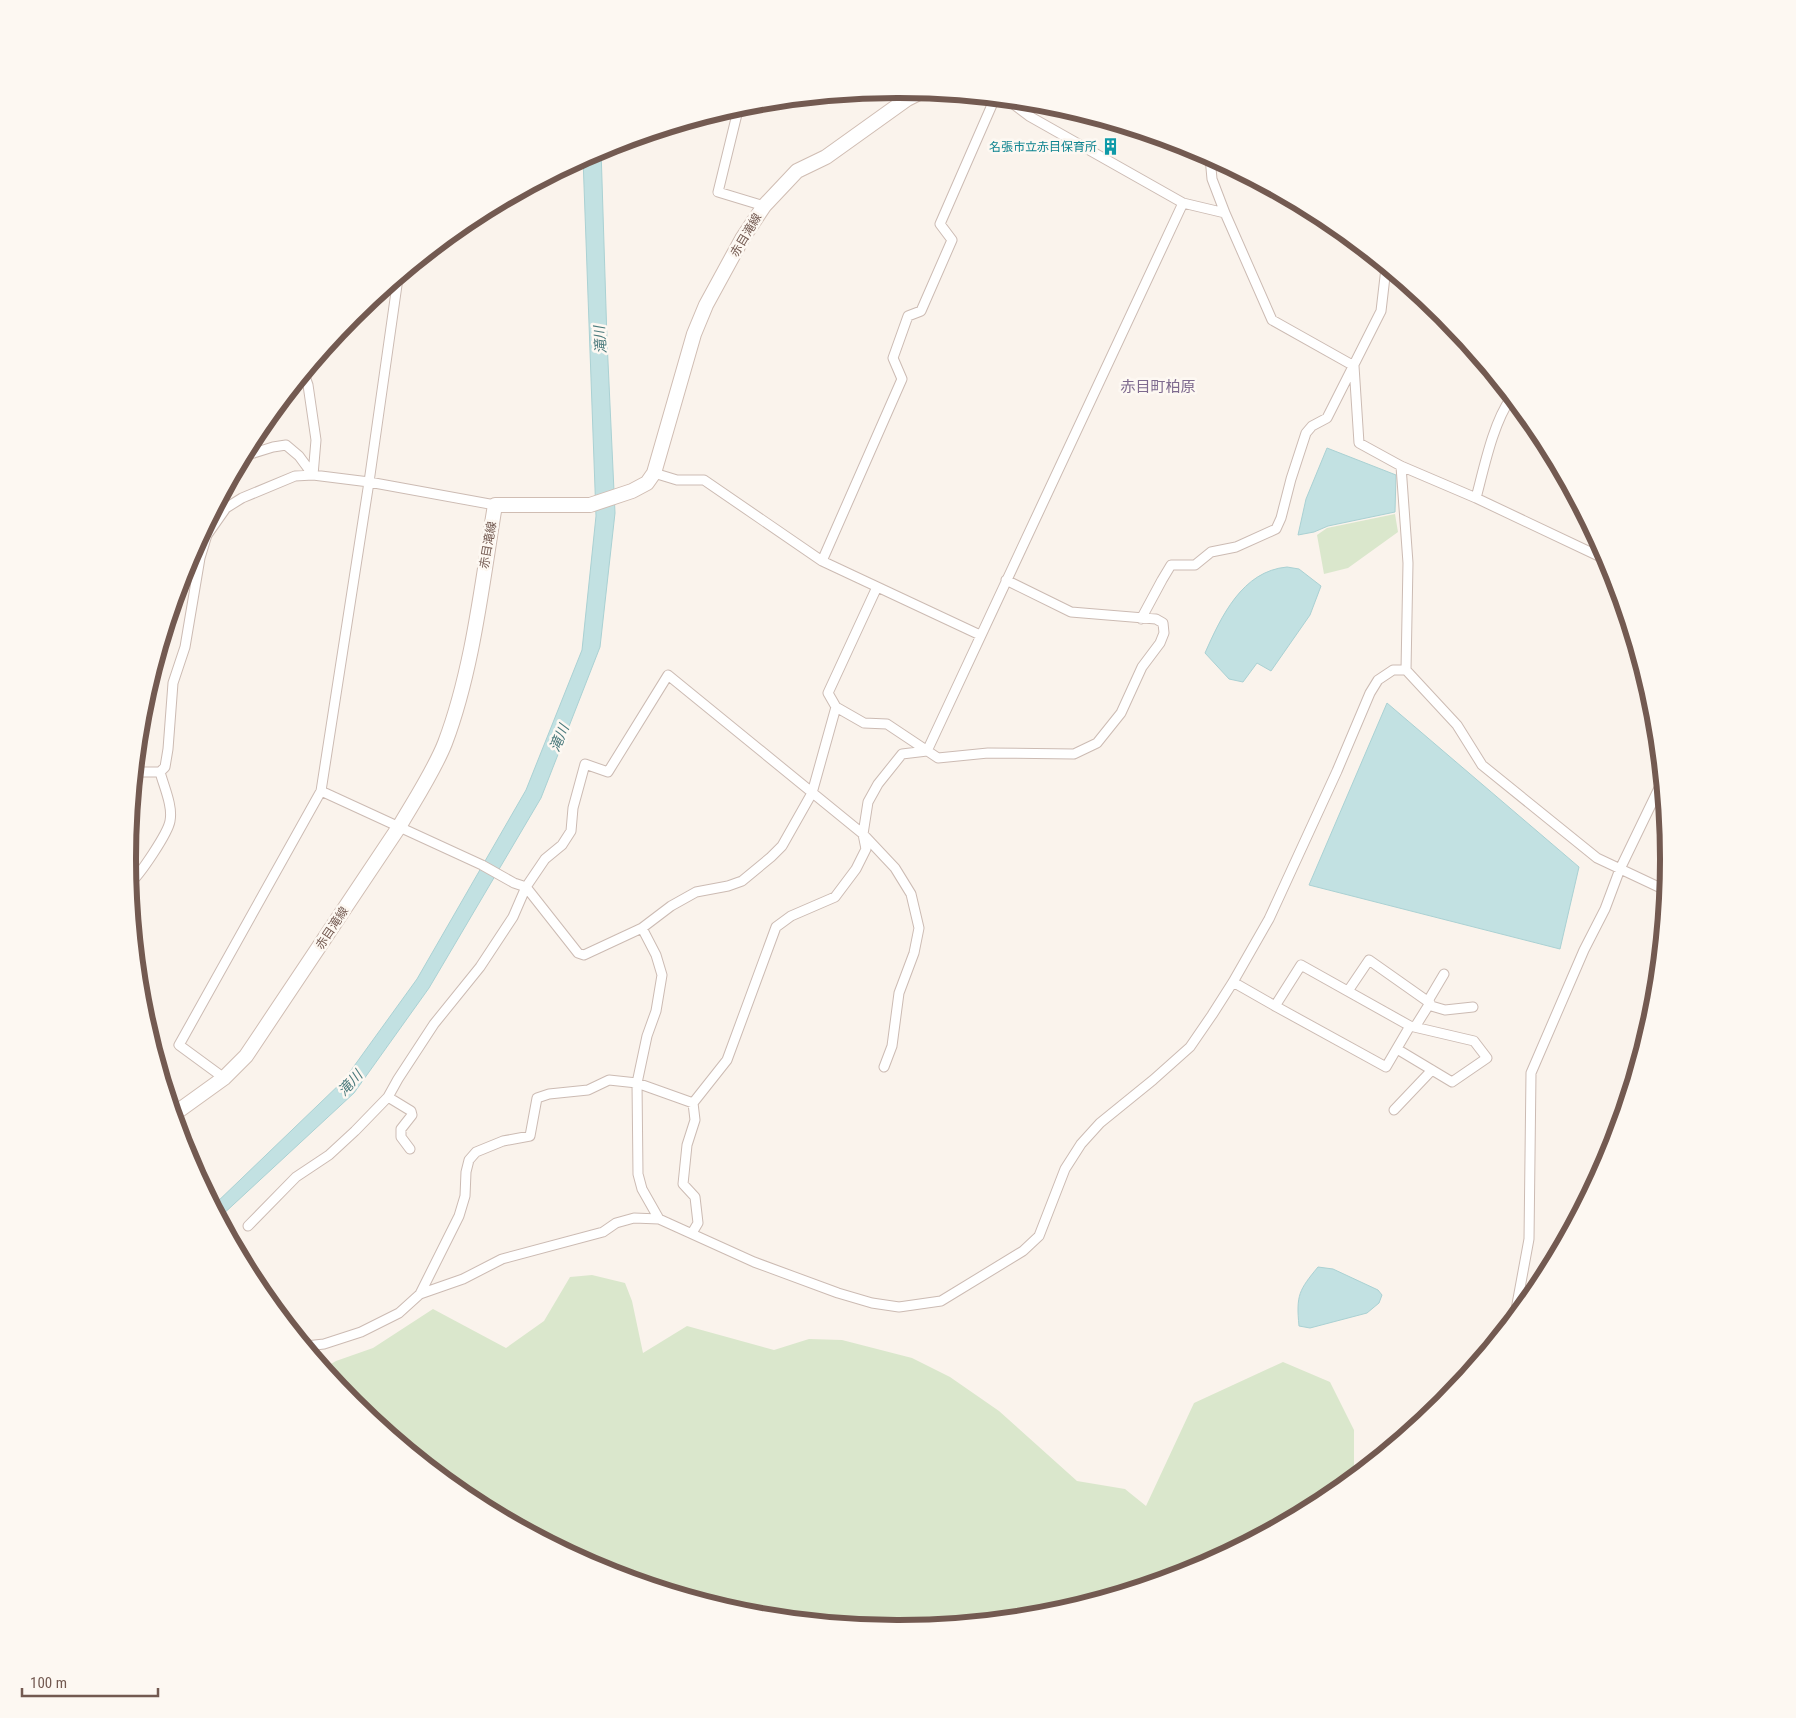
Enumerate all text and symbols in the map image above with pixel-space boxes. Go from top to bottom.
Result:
building icon: 名張市立赤目保育所 [1101,137,1121,157]
place label: 名張市立赤目保育所 [989,140,1097,154]
street label: 赤目滝線 [728,211,764,259]
water label: 滝川 [591,323,609,355]
district label: 赤目町柏原 [1120,378,1196,396]
street label: 赤目滝線 [477,520,499,570]
water label: 滝川 [546,720,573,754]
street label: 赤目滝線 [313,904,351,952]
water label: 滝川 [335,1066,367,1099]
scale bar [22,1666,159,1698]
text: 100 m [30,1674,67,1692]

